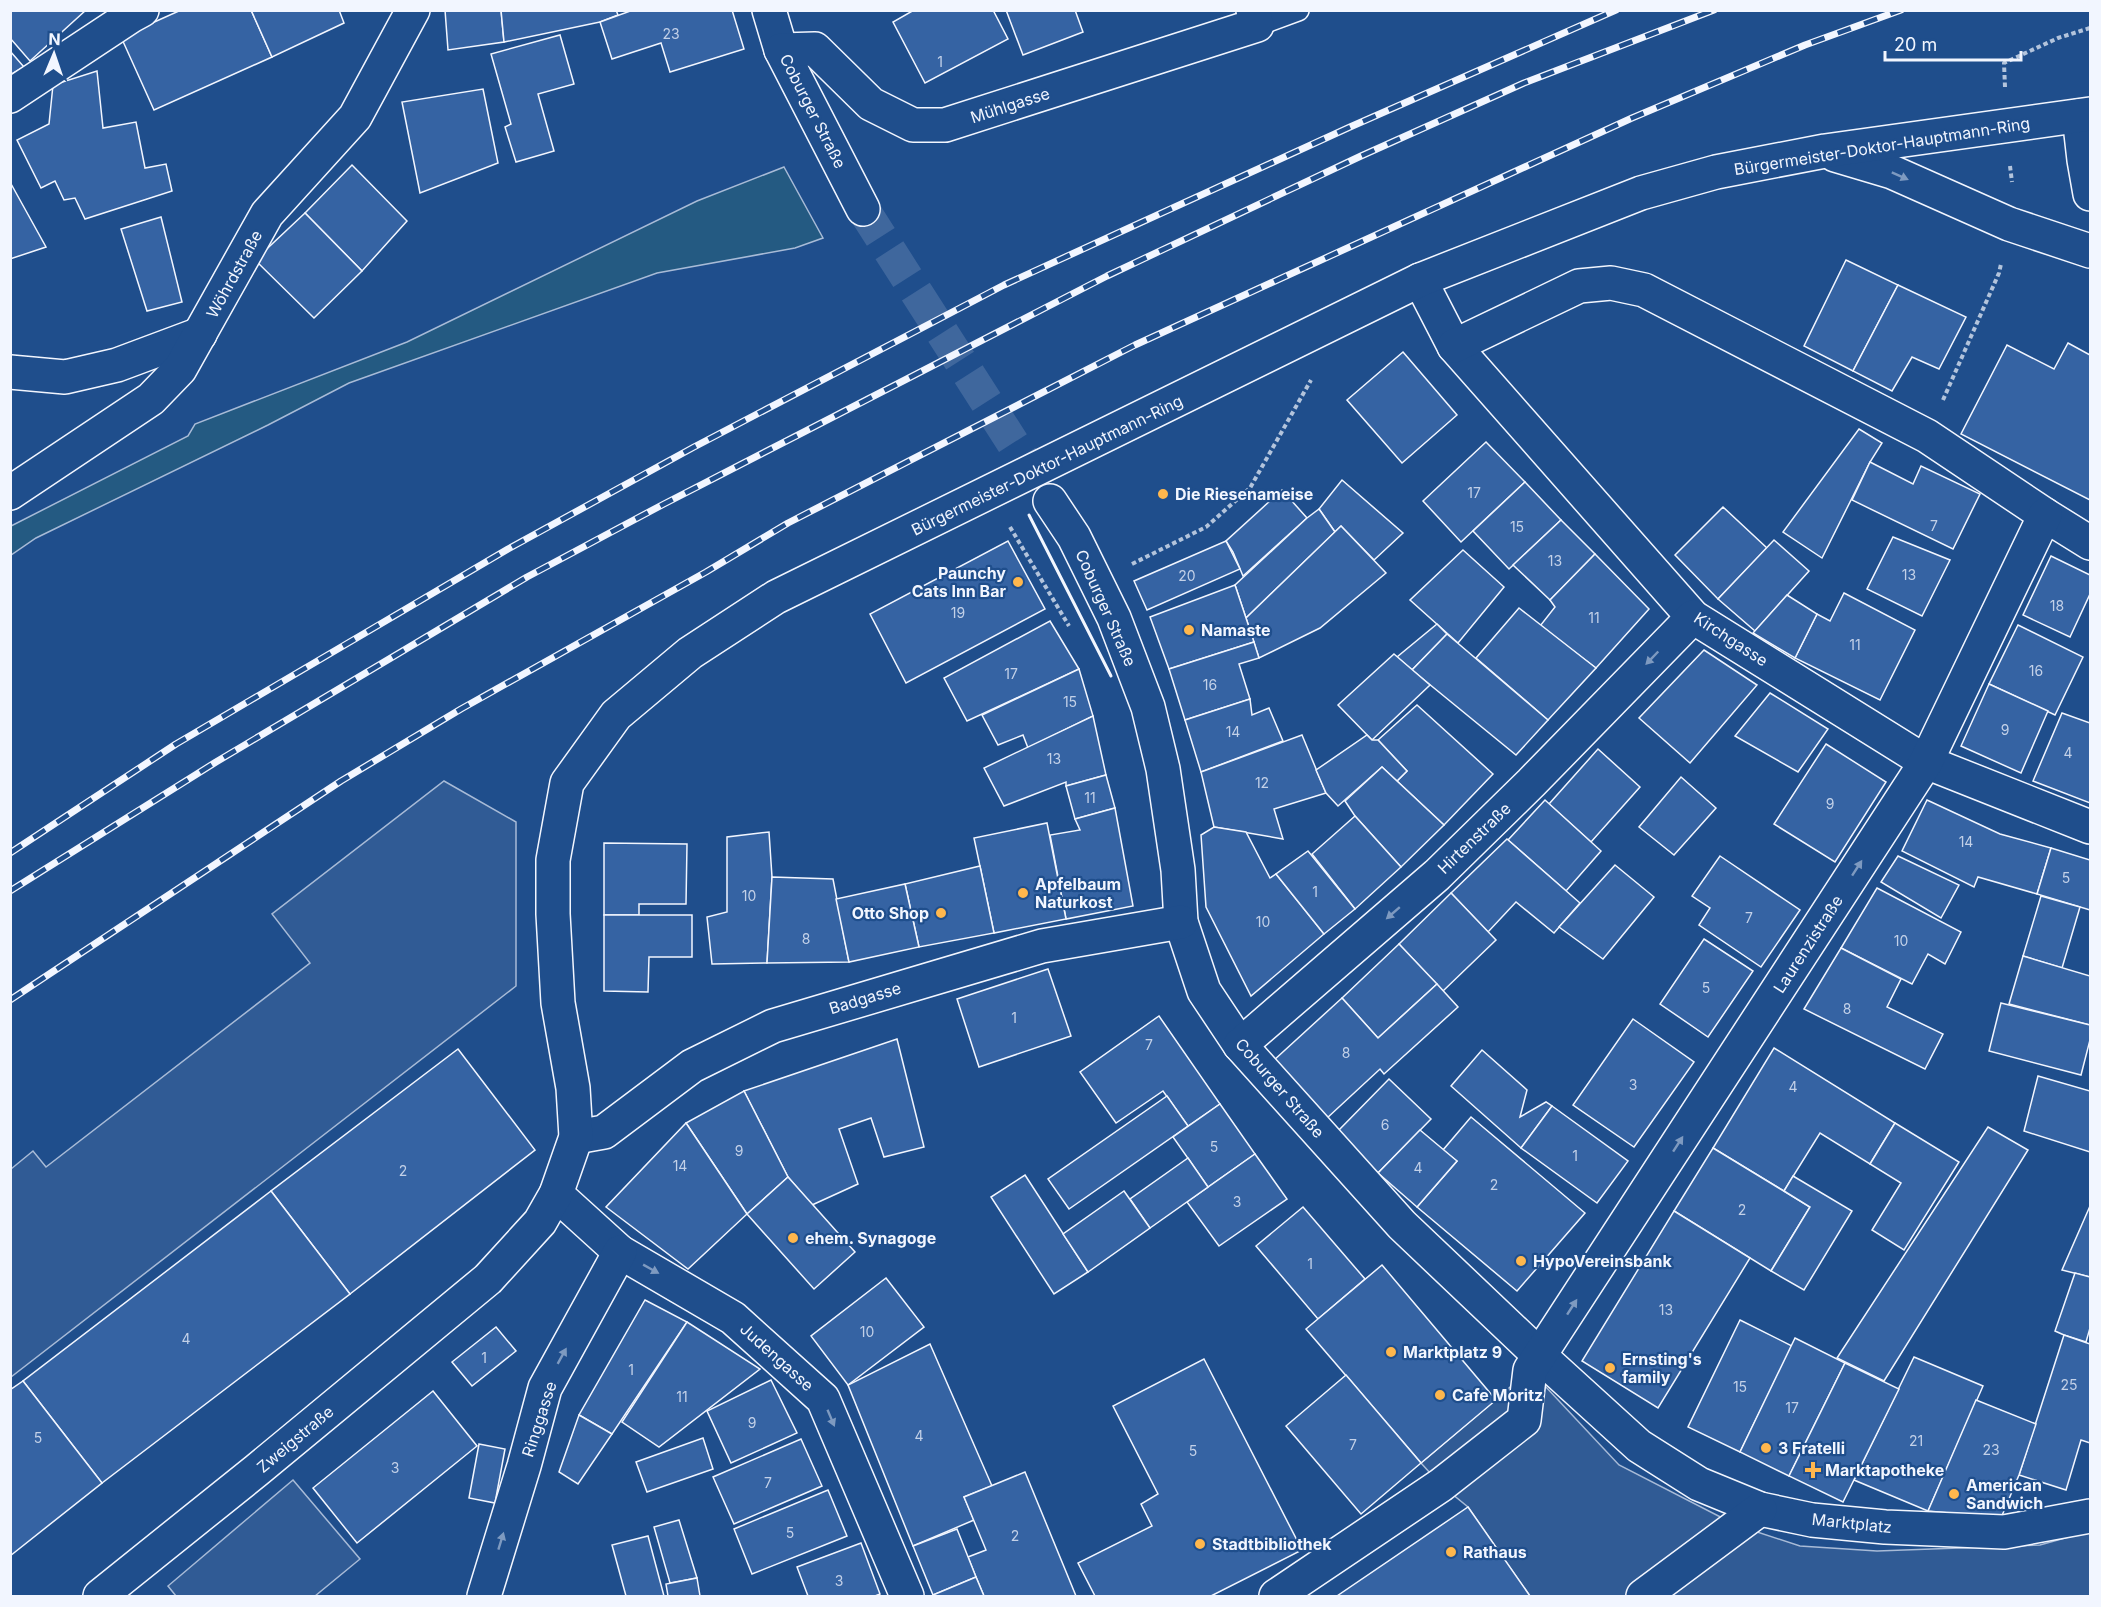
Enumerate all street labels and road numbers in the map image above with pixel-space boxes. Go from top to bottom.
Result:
street label: Coburger Straße [776,50,850,172]
street label: Mühlgasse [968,83,1052,127]
street label: Bürgermeister-Doktor-Hauptmann-Ring [1733,113,2031,179]
street label: Wöhrdstraße [202,227,266,321]
street label: Bürgermeister-Doktor-Hauptmann-Ring [908,390,1186,540]
street label: Coburger Straße [1071,547,1141,669]
street label: Kirchgasse [1690,608,1772,670]
street label: Hirtenstraße [1433,798,1515,878]
street label: Laurenzistraße [1769,891,1847,997]
street label: Badgasse [827,978,903,1018]
street label: Coburger Straße [1231,1034,1329,1142]
street label: Judengasse [736,1319,818,1395]
street label: Ringgasse [517,1379,561,1459]
street label: Zweigstraße [253,1401,337,1477]
street label: Marktplatz [1811,1509,1893,1537]

